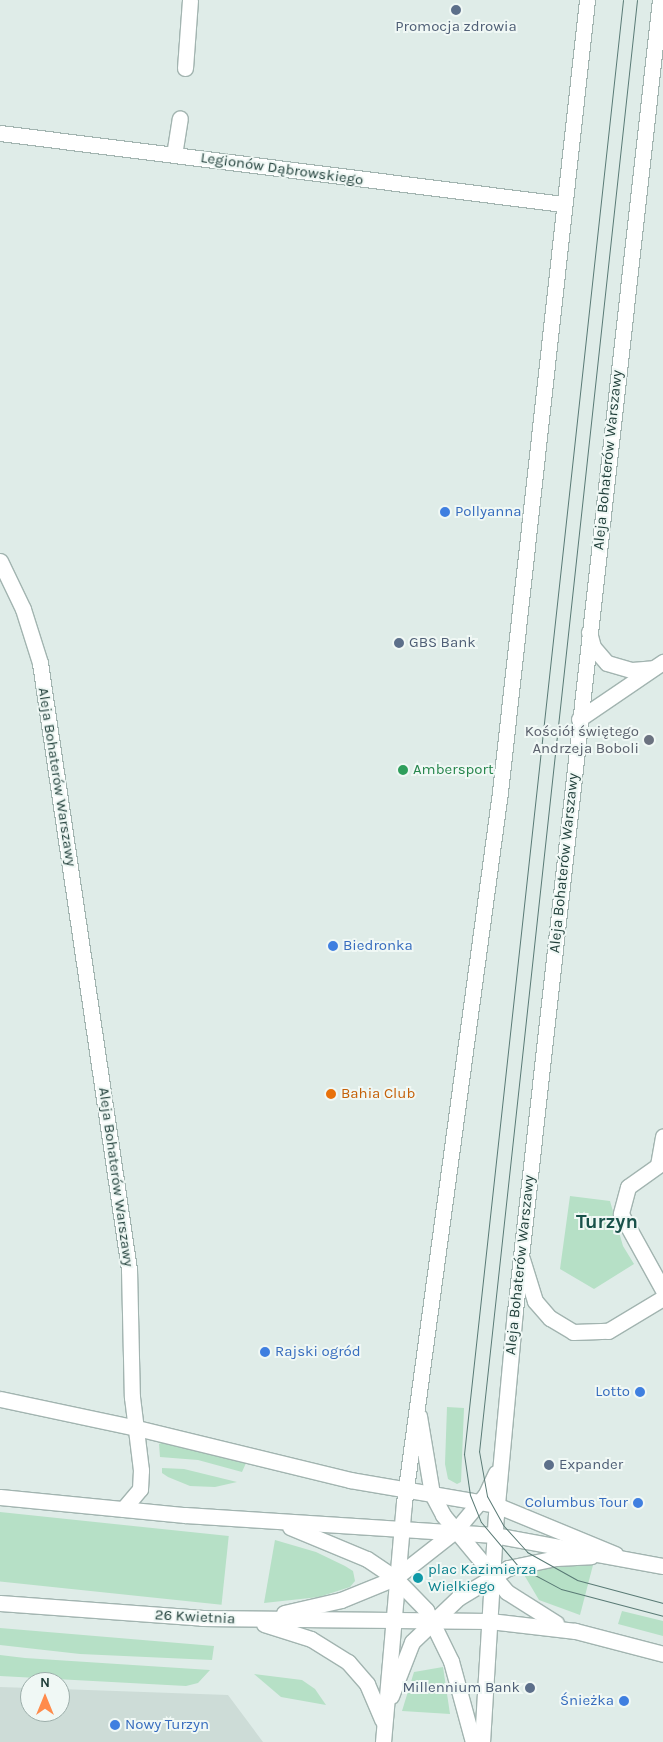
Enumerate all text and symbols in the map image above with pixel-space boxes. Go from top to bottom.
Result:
marker: Promocja zdrowia [450,4,462,16]
place label: Promocja zdrowia [395,18,517,36]
street label: Legionów Dąbrowskiego [199,149,365,189]
street label: Aleja Bohaterów Warszawy [590,369,626,551]
place label: Pollyanna [455,503,522,521]
marker: Pollyanna [439,506,451,518]
place label: GBS Bank [409,634,476,652]
marker: GBS Bank [393,637,405,649]
street label: Aleja Bohaterów Warszawy [34,686,80,868]
place label: Kościół świętego Andrzeja Boboli [525,722,639,757]
marker: Kościół świętego Andrzeja Boboli [643,734,655,746]
place label: Ambersport [413,761,494,779]
marker: Ambersport [397,764,409,776]
street label: Aleja Bohaterów Warszawy [546,772,582,954]
place label: Biedronka [343,937,413,955]
marker: Biedronka [327,940,339,952]
place label: Bahia Club [341,1085,415,1103]
street label: Aleja Bohaterów Warszawy [94,1086,138,1268]
marker: Bahia Club [325,1088,337,1100]
street label: Aleja Bohaterów Warszawy [502,1174,538,1356]
district label: Turzyn [576,1209,638,1233]
place label: Rajski ogród [275,1343,361,1361]
marker: Rajski ogród [259,1346,271,1358]
place label: Lotto [595,1383,630,1401]
marker: Lotto [634,1386,646,1398]
place label: Expander [559,1456,623,1474]
marker: Expander [543,1459,555,1471]
place label: Columbus Tour [525,1494,628,1512]
marker: Columbus Tour [632,1497,644,1509]
place label: plac Kazimierza Wielkiego [428,1560,536,1595]
marker: plac Kazimierza Wielkiego [412,1572,424,1584]
street label: 26 Kwietnia [154,1606,236,1628]
north arrow [20,1672,70,1722]
text: N [40,1674,50,1691]
place label: Millennium Bank [402,1679,520,1697]
marker: Millennium Bank [524,1682,536,1694]
place label: Śnieżka [560,1692,614,1710]
marker: Śnieżka [618,1695,630,1707]
place label: Nowy Turzyn [125,1716,209,1734]
marker: Nowy Turzyn [109,1719,121,1731]

